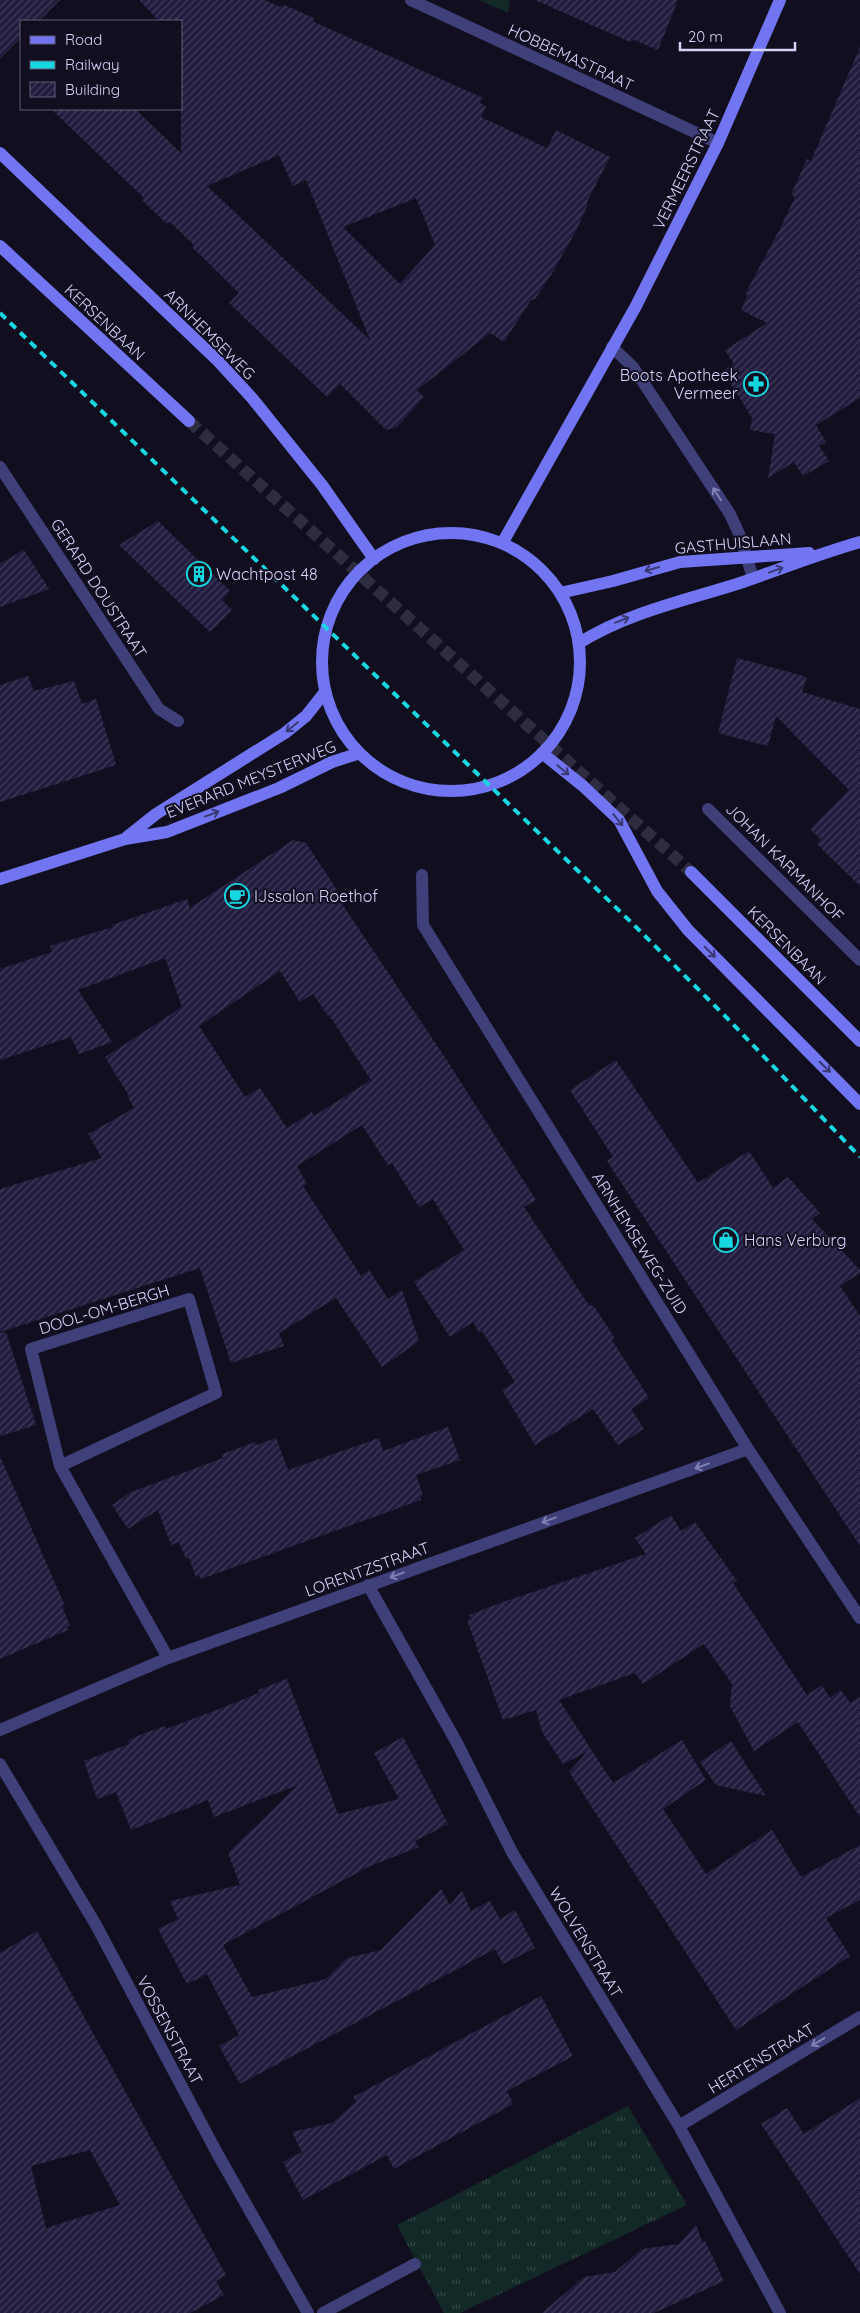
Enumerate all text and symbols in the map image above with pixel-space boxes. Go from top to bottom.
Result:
street label: HOBBEMASTRAAT [505,19,637,95]
legend [20,20,182,110]
scale bar [680,20,795,52]
text: 20 m [688,27,723,46]
text: Road [65,30,102,49]
text: Railway [65,55,120,74]
text: Building [65,80,120,99]
street label: VERMEERSTRAAT [648,105,724,232]
street label: KERSENBAAN [60,280,150,364]
street label: ARNHEMSEWEG [160,284,260,384]
place label: Boots Apotheek Vermeer [620,365,738,403]
pharmacy icon: Boots Apotheek Vermeer [743,371,769,397]
one-way arrow [712,487,722,501]
street label: GERARD DOUSTRAAT [47,515,152,662]
street label: GASTHUISLAAN [674,528,792,558]
building icon: Wachtpost 48 [186,561,212,587]
place label: Wachtpost 48 [216,564,318,584]
one-way arrow [644,565,660,575]
one-way arrow [768,565,784,574]
one-way arrow [614,615,629,624]
one-way arrow [286,722,299,733]
street label: EVERARD MEYSTERWEG [163,736,339,822]
one-way arrow [556,764,569,775]
street label: JOHAN KARMANHOF [722,799,848,925]
one-way arrow [204,809,219,818]
one-way arrow [612,813,623,826]
cafe icon: IJssalon Roethof [224,883,250,909]
place label: IJssalon Roethof [254,886,378,906]
street label: KERSENBAAN [743,901,831,989]
one-way arrow [704,946,716,958]
one-way arrow [819,1061,831,1074]
street label: ARNHEMSEWEG-ZUID [588,1168,692,1318]
shop icon: Hans Verburg [713,1227,739,1253]
place label: Hans Verburg [744,1230,847,1250]
street label: DOOL-OM-BERGH [36,1280,172,1338]
one-way arrow [695,1462,711,1471]
one-way arrow [542,1516,558,1525]
street label: LORENTZSTRAAT [302,1537,432,1601]
one-way arrow [389,1571,405,1580]
street label: WOLVENSTRAAT [545,1883,627,2001]
street label: VOSSENSTRAAT [133,1972,207,2088]
street label: HERTENSTRAAT [704,2018,818,2098]
one-way arrow [812,2038,826,2048]

